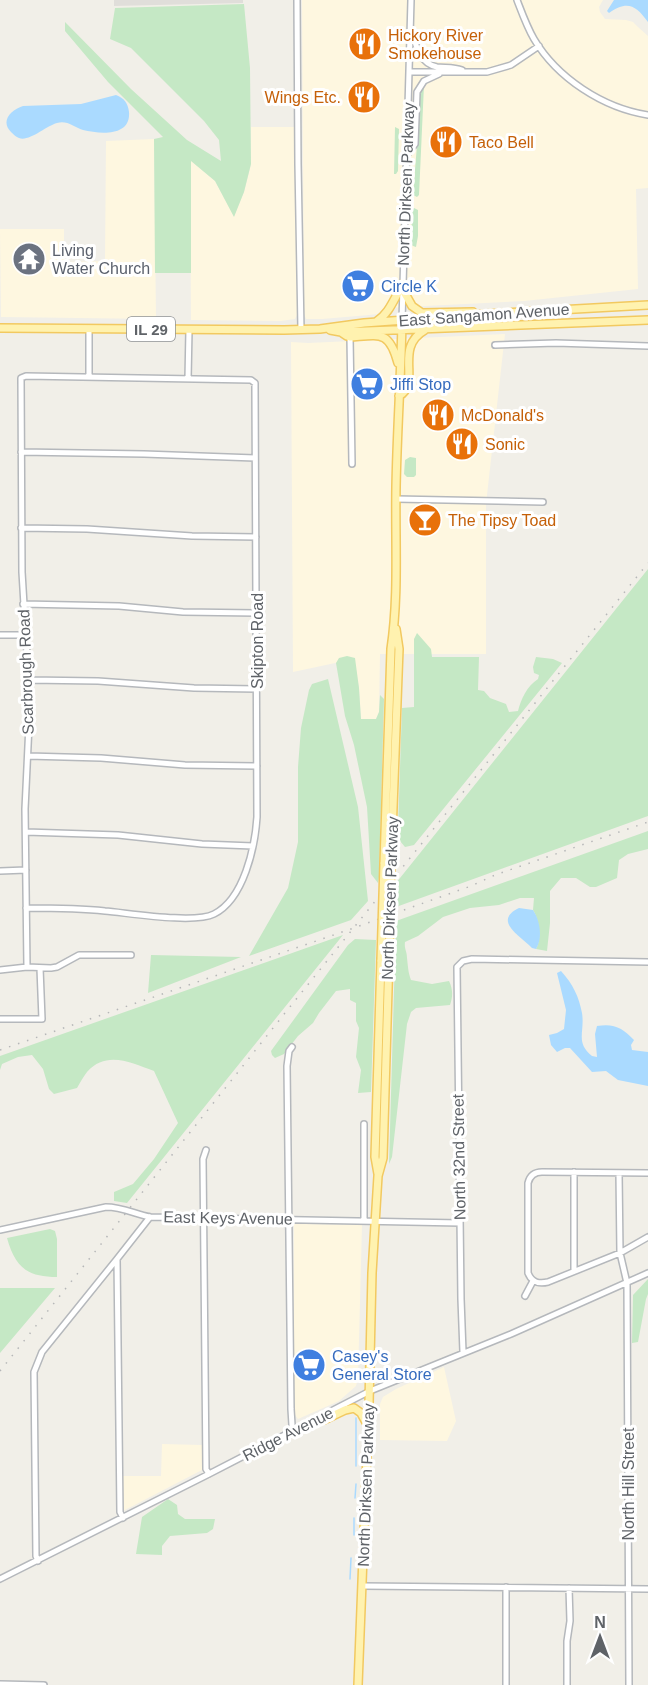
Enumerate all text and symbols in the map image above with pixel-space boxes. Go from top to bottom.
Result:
restaurant icon: Hickory River Smokehouse [347,26,383,62]
place label: Hickory River Smokehouse [388,27,484,62]
restaurant icon: Wings Etc. [346,79,382,115]
place label: Wings Etc. [265,89,341,106]
street label: North Dirksen Parkway [395,102,417,266]
restaurant icon: Taco Bell [428,124,464,160]
place label: Taco Bell [469,134,534,151]
temple icon: Living Water Church [11,241,47,277]
place label: Living Water Church [52,242,150,277]
supermarket icon: Circle K [340,268,376,304]
place label: Circle K [381,278,437,295]
street label: East Sangamon Avenue [398,301,570,329]
road number: IL 29 [127,317,175,341]
supermarket icon: Jiffi Stop [349,366,385,402]
place label: Jiffi Stop [390,376,451,393]
restaurant icon: McDonald's [420,397,456,433]
place label: McDonald's [461,407,544,424]
restaurant icon: Sonic [444,426,480,462]
place label: Sonic [485,436,525,453]
bar icon: The Tipsy Toad [407,502,443,538]
place label: The Tipsy Toad [448,512,556,529]
street label: Skipton Road [249,593,266,689]
street label: Scarbrough Road [15,609,37,735]
street label: North Dirksen Parkway [379,816,401,980]
street label: North 32nd Street [449,1093,469,1220]
street label: East Keys Avenue [163,1208,293,1228]
supermarket icon: Casey's General Store [291,1347,327,1383]
place label: Casey's General Store [332,1348,432,1383]
street label: North Dirksen Parkway [355,1403,377,1567]
street label: Ridge Avenue [240,1404,336,1464]
street label: North Hill Street [620,1427,637,1540]
north arrow [570,1607,630,1667]
text: N [594,1614,606,1631]

